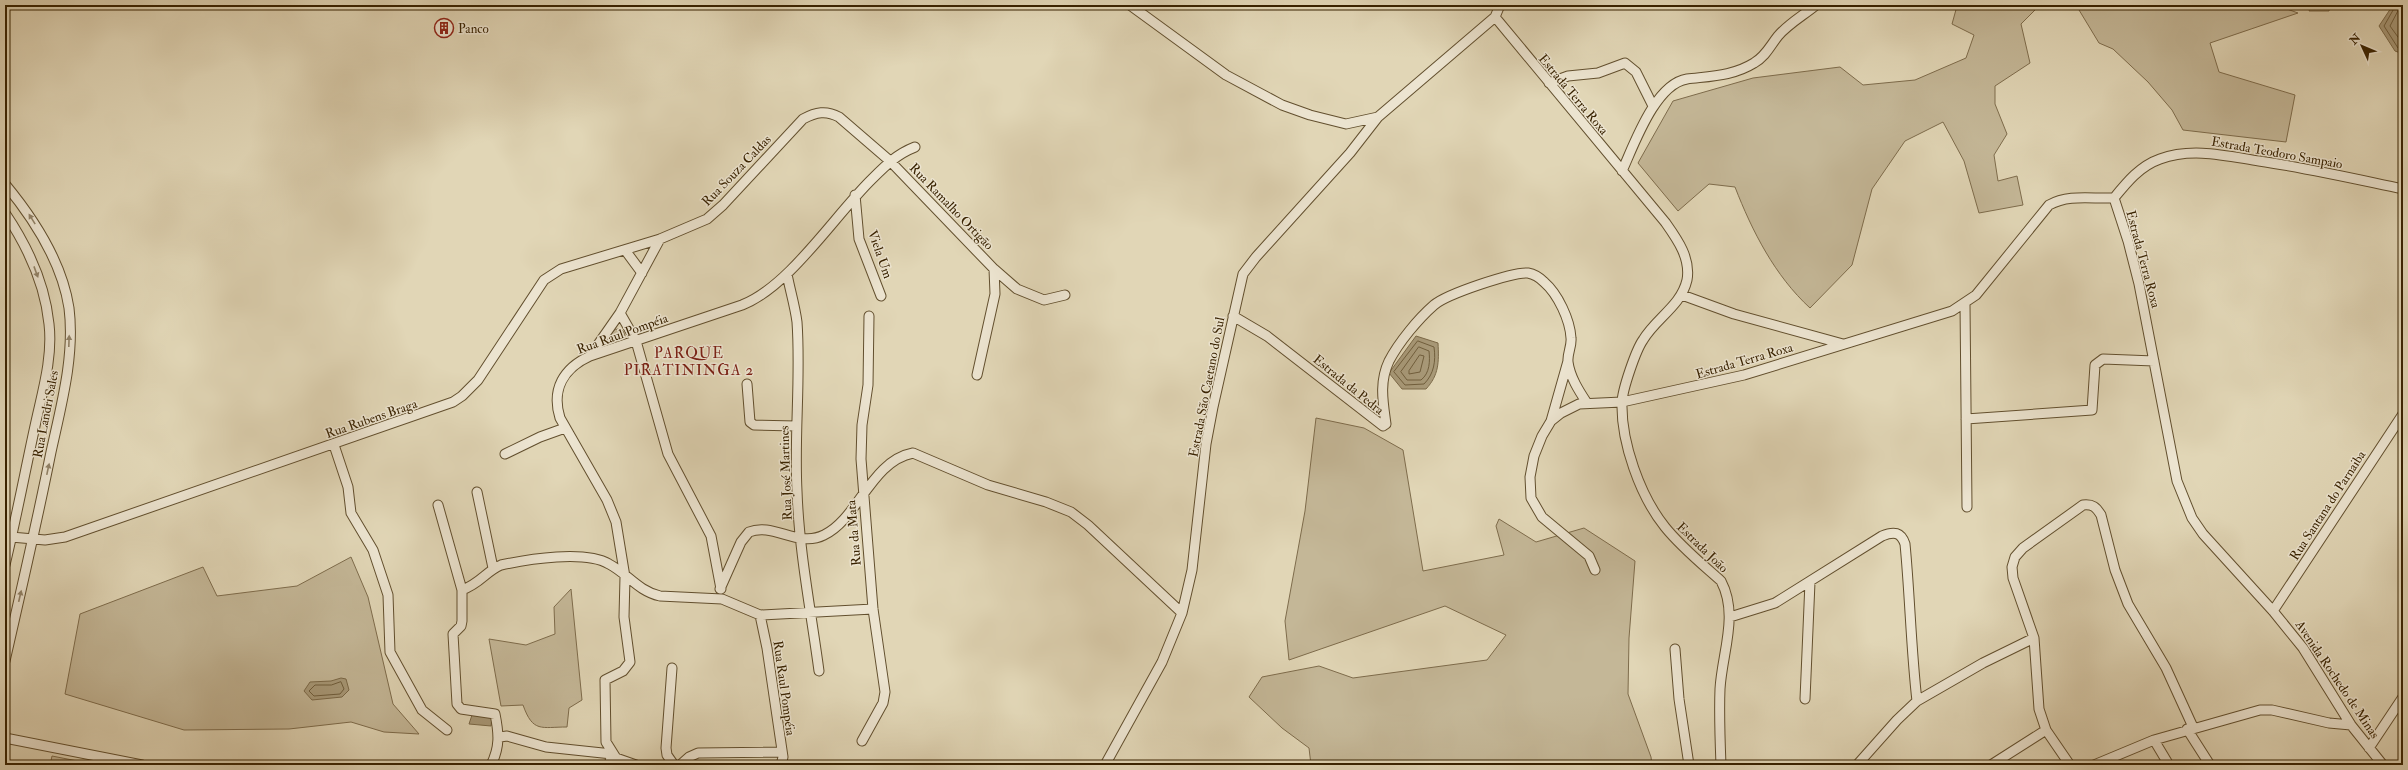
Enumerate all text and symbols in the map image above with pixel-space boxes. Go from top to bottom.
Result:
building icon: Panco [433,17,455,39]
place label: Panco [458,21,489,37]
north arrow [2342,26,2382,66]
text: N [2346,31,2364,48]
street label: Estrada Terra Roxa [1535,51,1612,139]
street label: Rua Souza Caldas [699,131,775,210]
street label: Estrada Teodoro Sampaio [2210,134,2344,173]
street label: Rua Ramalho Ortigão [906,160,997,253]
street label: Estrada Terra Roxa [2122,209,2164,310]
one-way arrow [28,213,36,224]
street label: Viela Um [864,228,896,281]
one-way arrow [34,267,40,279]
street label: Rua Raul Pompéia [575,310,671,359]
street label: Estrada São Caetano do Sul [1186,315,1229,459]
one-way arrow [66,335,73,347]
street label: Estrada Terra Roxa [1694,339,1795,382]
district label: PARQUE PIRATININGA 2 [624,344,754,380]
street label: Estrada da Pedra [1310,351,1388,419]
street label: Rua Landri Sales [30,369,62,459]
street label: Rua Rubens Braga [323,396,420,442]
street label: Rua José Martines [776,425,796,521]
street label: Rua Santana do Parnaiba [2286,447,2370,563]
one-way arrow [45,463,51,475]
street label: Rua da Mata [843,499,865,566]
street label: Estrada João [1673,519,1731,576]
one-way arrow [18,590,24,602]
street label: Avenida Rochedo de Minas [2291,617,2383,742]
street label: Rua Raul Pompéia [768,640,799,737]

